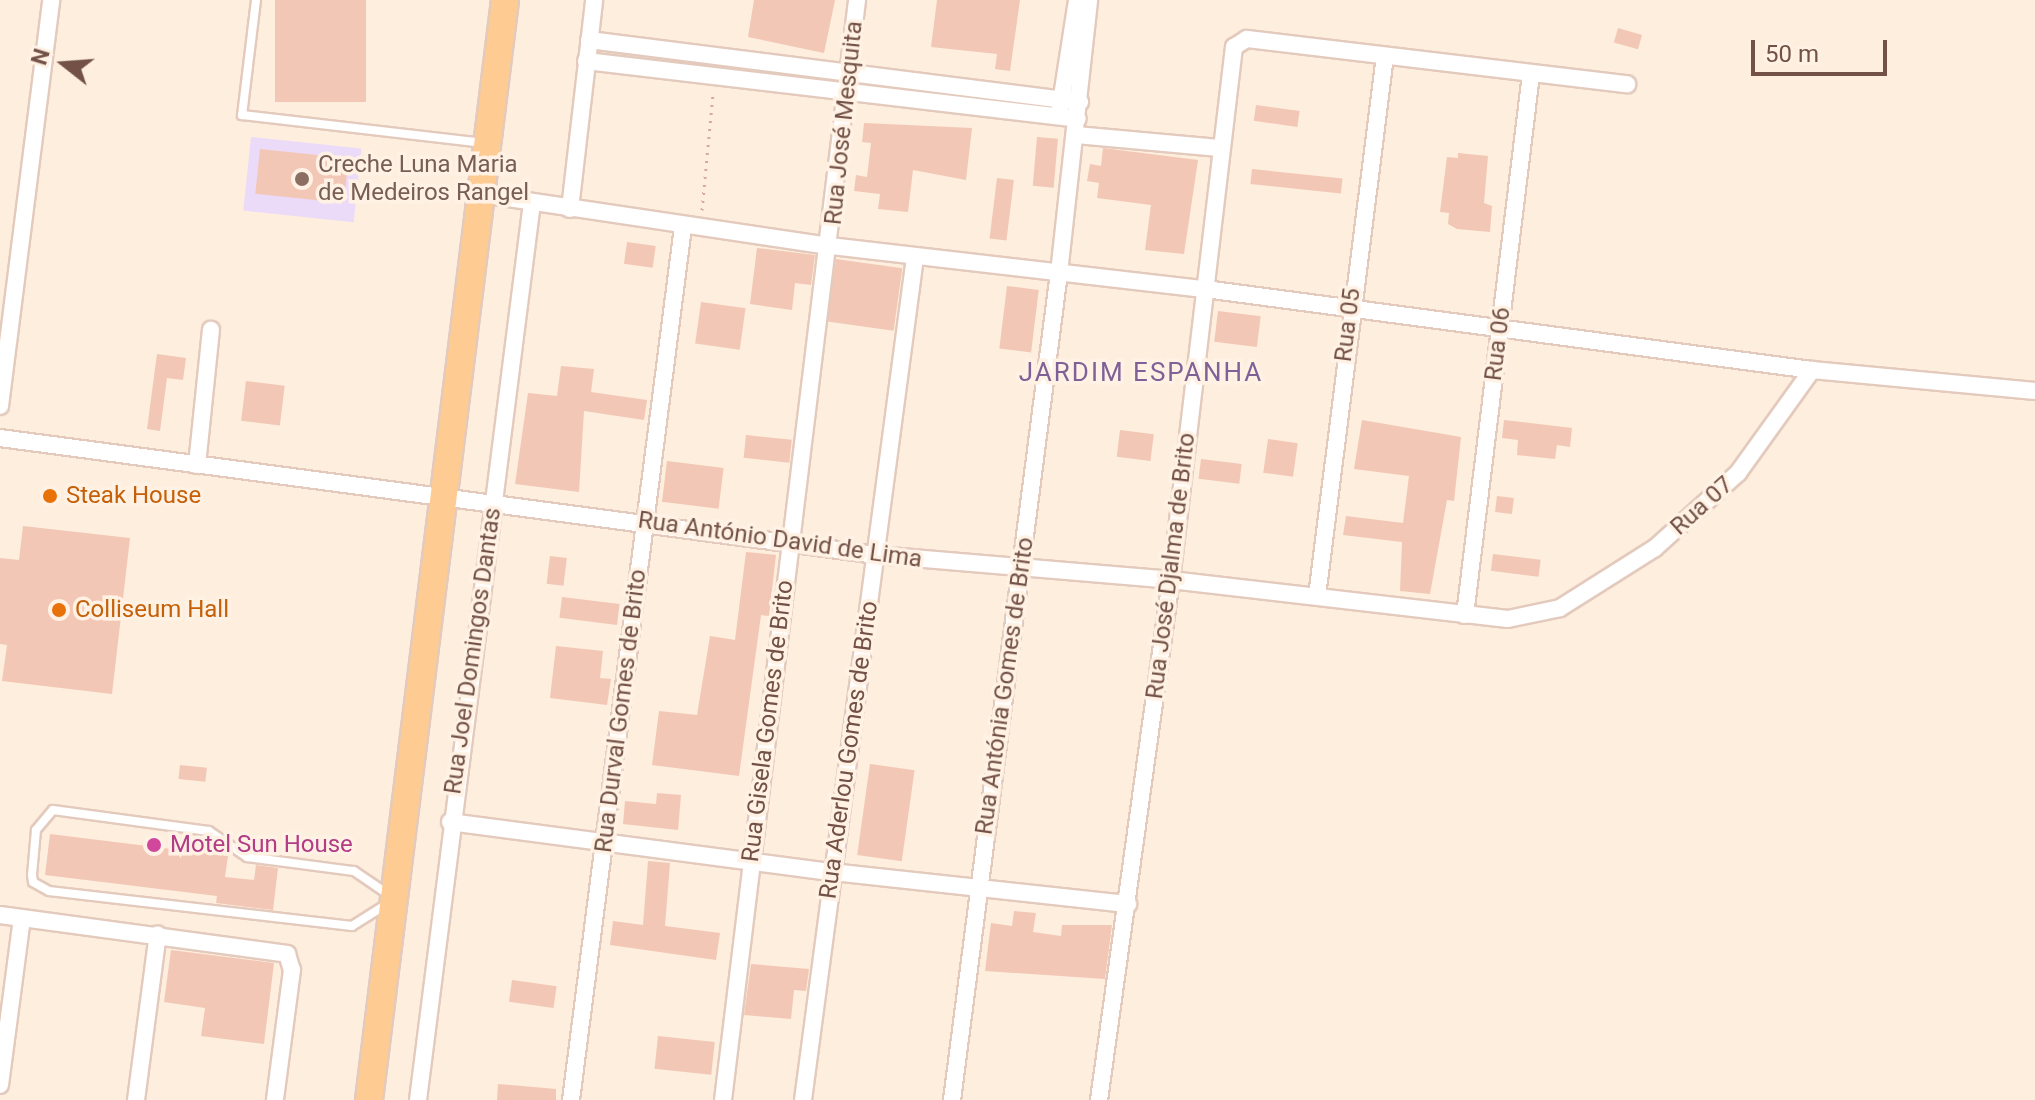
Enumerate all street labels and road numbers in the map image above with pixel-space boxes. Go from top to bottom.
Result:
street label: Rua José Mesquita [819,20,869,226]
street label: Rua 05 [1329,287,1367,363]
street label: Rua 06 [1479,306,1517,382]
street label: Rua José Djalma de Brito [1140,431,1202,701]
street label: Rua 07 [1665,471,1739,541]
street label: Rua Joel Domingos Dantas [439,506,507,796]
street label: Rua António David de Lima [636,506,924,574]
street label: Rua Antónia Gomes de Brito [970,535,1040,837]
street label: Rua Durval Gomes de Brito [589,568,653,854]
street label: Rua Gisela Gomes de Brito [736,578,800,864]
street label: Rua Aderlou Gomes de Brito [814,599,884,901]

